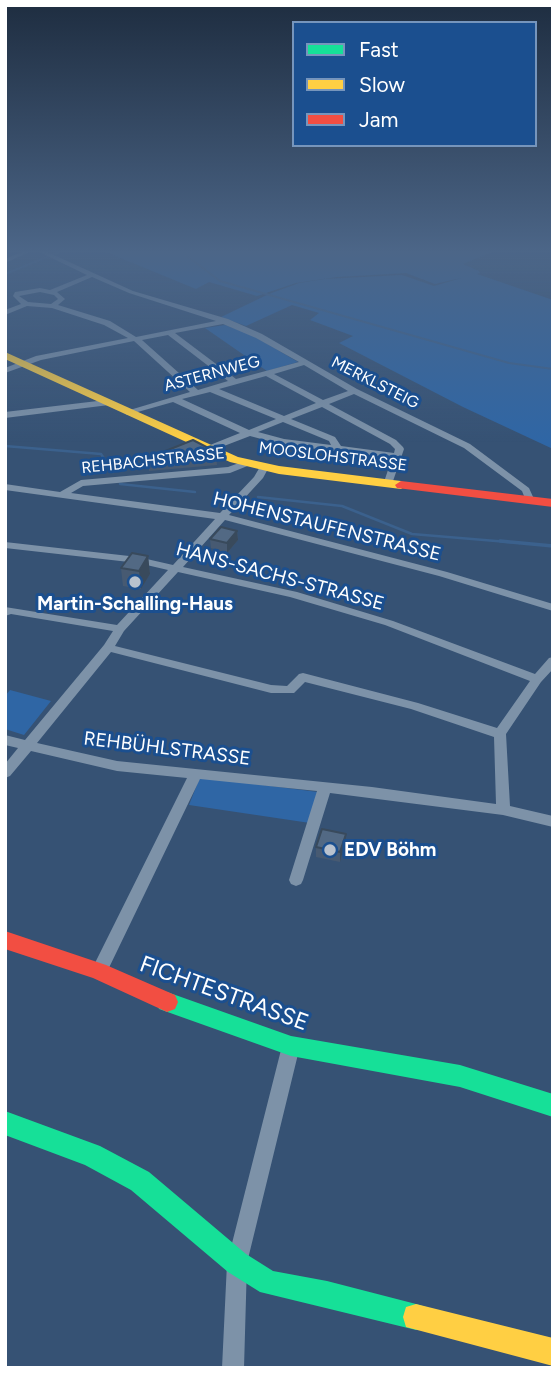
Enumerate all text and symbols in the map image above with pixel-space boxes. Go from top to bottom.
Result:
legend [292,21,537,147]
text: Fast [359,37,399,62]
text: Slow [359,72,405,97]
text: Jam [359,107,398,132]
street label: ASTERNWEG [162,352,262,396]
street label: MERKLSTEIG [328,353,422,413]
street label: MOOSLOHSTRASSE [258,438,408,476]
street label: REHBACHSTRASSE [80,444,226,478]
street label: HOHENSTAUFENSTRASSE [211,488,443,566]
street label: HANS-SACHS-STRASSE [173,538,387,616]
marker: Martin-Schalling-Haus [127,574,143,590]
place label: Martin-Schalling-Haus [37,593,233,615]
street label: REHBÜHLSTRASSE [82,727,252,771]
place label: EDV Böhm [344,839,436,861]
marker: EDV Böhm [322,842,338,858]
street label: FICHTESTRASSE [136,951,312,1037]

